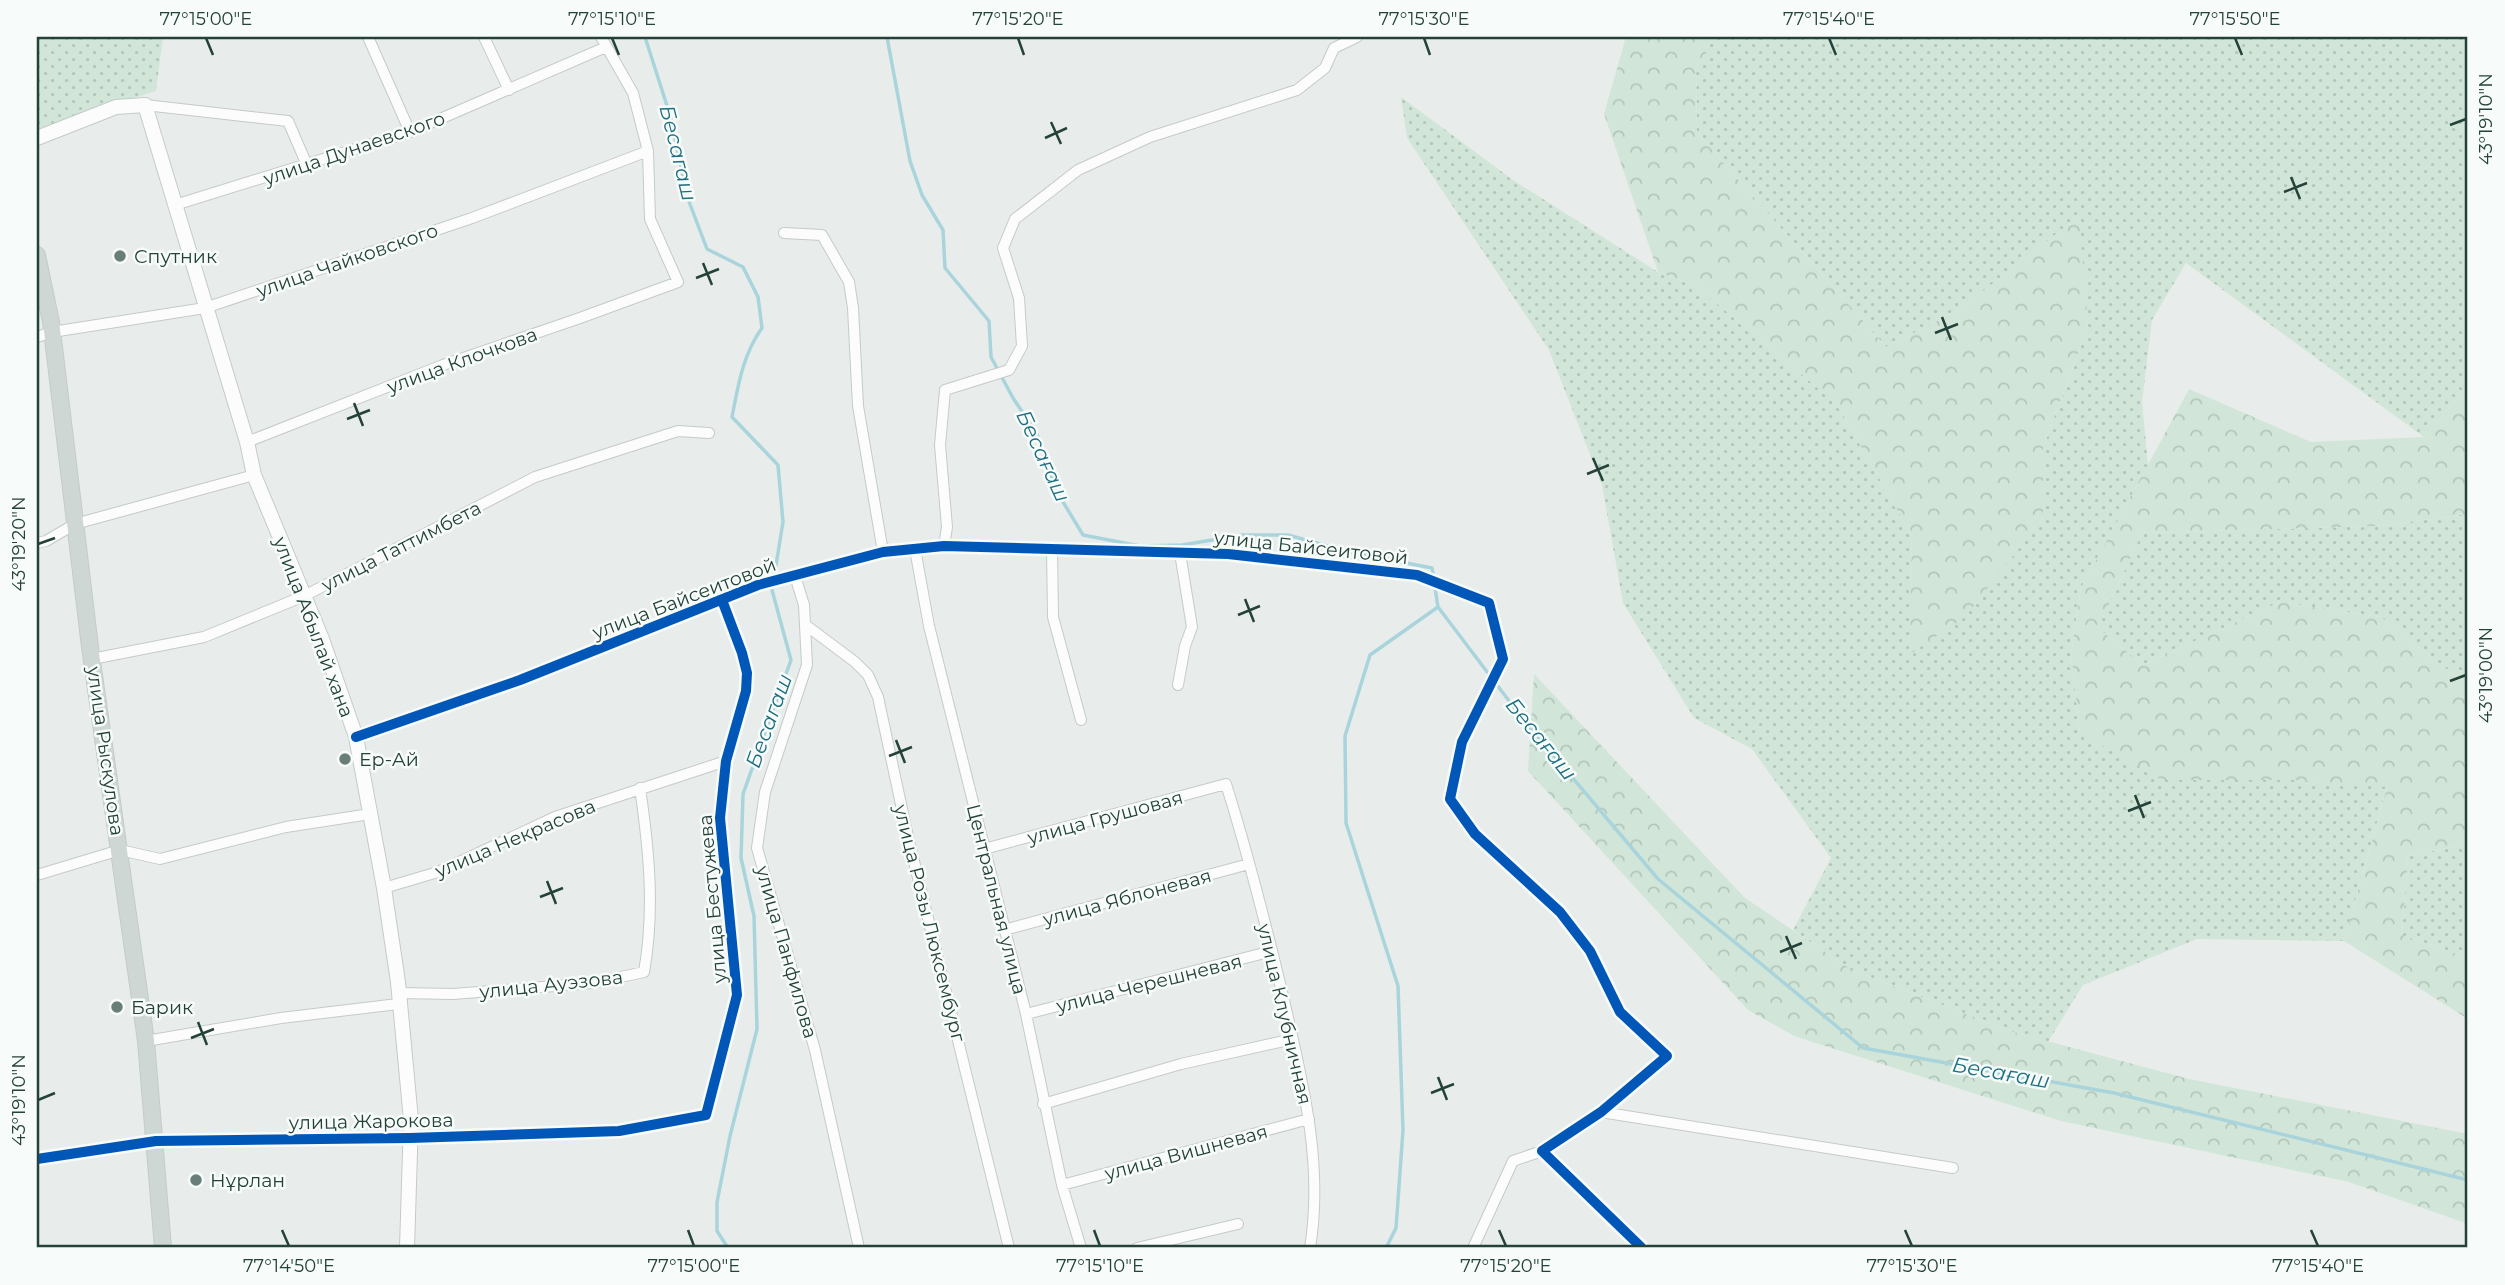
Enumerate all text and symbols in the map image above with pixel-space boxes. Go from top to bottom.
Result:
text: 77°15'00"E [160,8,252,30]
text: 77°15'10"E [568,8,656,30]
text: 77°15'20"E [972,8,1064,30]
text: 77°15'30"E [1378,8,1470,30]
text: 77°15'40"E [1783,8,1875,30]
text: 77°15'50"E [2189,8,2281,30]
text: 43°19'10"N [2475,73,2497,165]
water label: Бесагаш [654,102,702,204]
street label: улица Дунаевского [259,107,448,191]
street label: улица Чайковского [252,219,441,303]
place label: Спутник [134,245,217,268]
marker: Спутник [112,248,128,264]
street label: улица Клочкова [383,323,540,399]
water label: Бесағаш [1011,406,1076,506]
text: 43°19'20"N [8,496,30,592]
street label: улица Таттимбета [317,496,485,597]
street label: улица Байсеитовой [1212,526,1409,569]
street label: улица Абылай хана [268,533,359,721]
street label: улица Байсеитовой [588,553,779,644]
text: 43°19'00"N [2475,627,2497,723]
street label: улица Рыскулова [82,664,129,837]
water label: Бесагаш [740,670,797,771]
water label: Бесағаш [1501,692,1582,785]
place label: Ер-Ай [359,748,419,771]
marker: Ер-Ай [337,751,353,767]
street label: улица Грушовая [1024,786,1185,850]
street label: улица Некрасова [431,794,599,883]
street label: улица Розы Люксембург [889,801,970,1044]
street label: Центральная улица [962,802,1031,997]
street label: улица Бестужева [694,814,731,985]
street label: улица Панфилова [751,862,822,1041]
street label: улица Яблоневая [1039,864,1214,931]
street label: улица Клубничная [1252,920,1317,1107]
street label: улица Черешневая [1053,949,1244,1018]
street label: улица Ауэзова [477,966,624,1004]
place label: Барик [131,996,193,1019]
marker: Барик [109,999,125,1015]
water label: Бесағаш [1950,1052,2052,1093]
text: 43°19'10"N [8,1054,30,1146]
street label: улица Жарокова [287,1109,454,1134]
street label: улица Вишневая [1101,1120,1270,1186]
place label: Нұрлан [210,1169,285,1192]
marker: Нұрлан [188,1172,204,1188]
text: 77°14'50"E [243,1255,335,1277]
text: 77°15'00"E [648,1255,740,1277]
text: 77°15'10"E [1056,1255,1144,1277]
text: 77°15'20"E [1460,1255,1552,1277]
text: 77°15'30"E [1866,1255,1958,1277]
text: 77°15'40"E [2272,1255,2364,1277]

